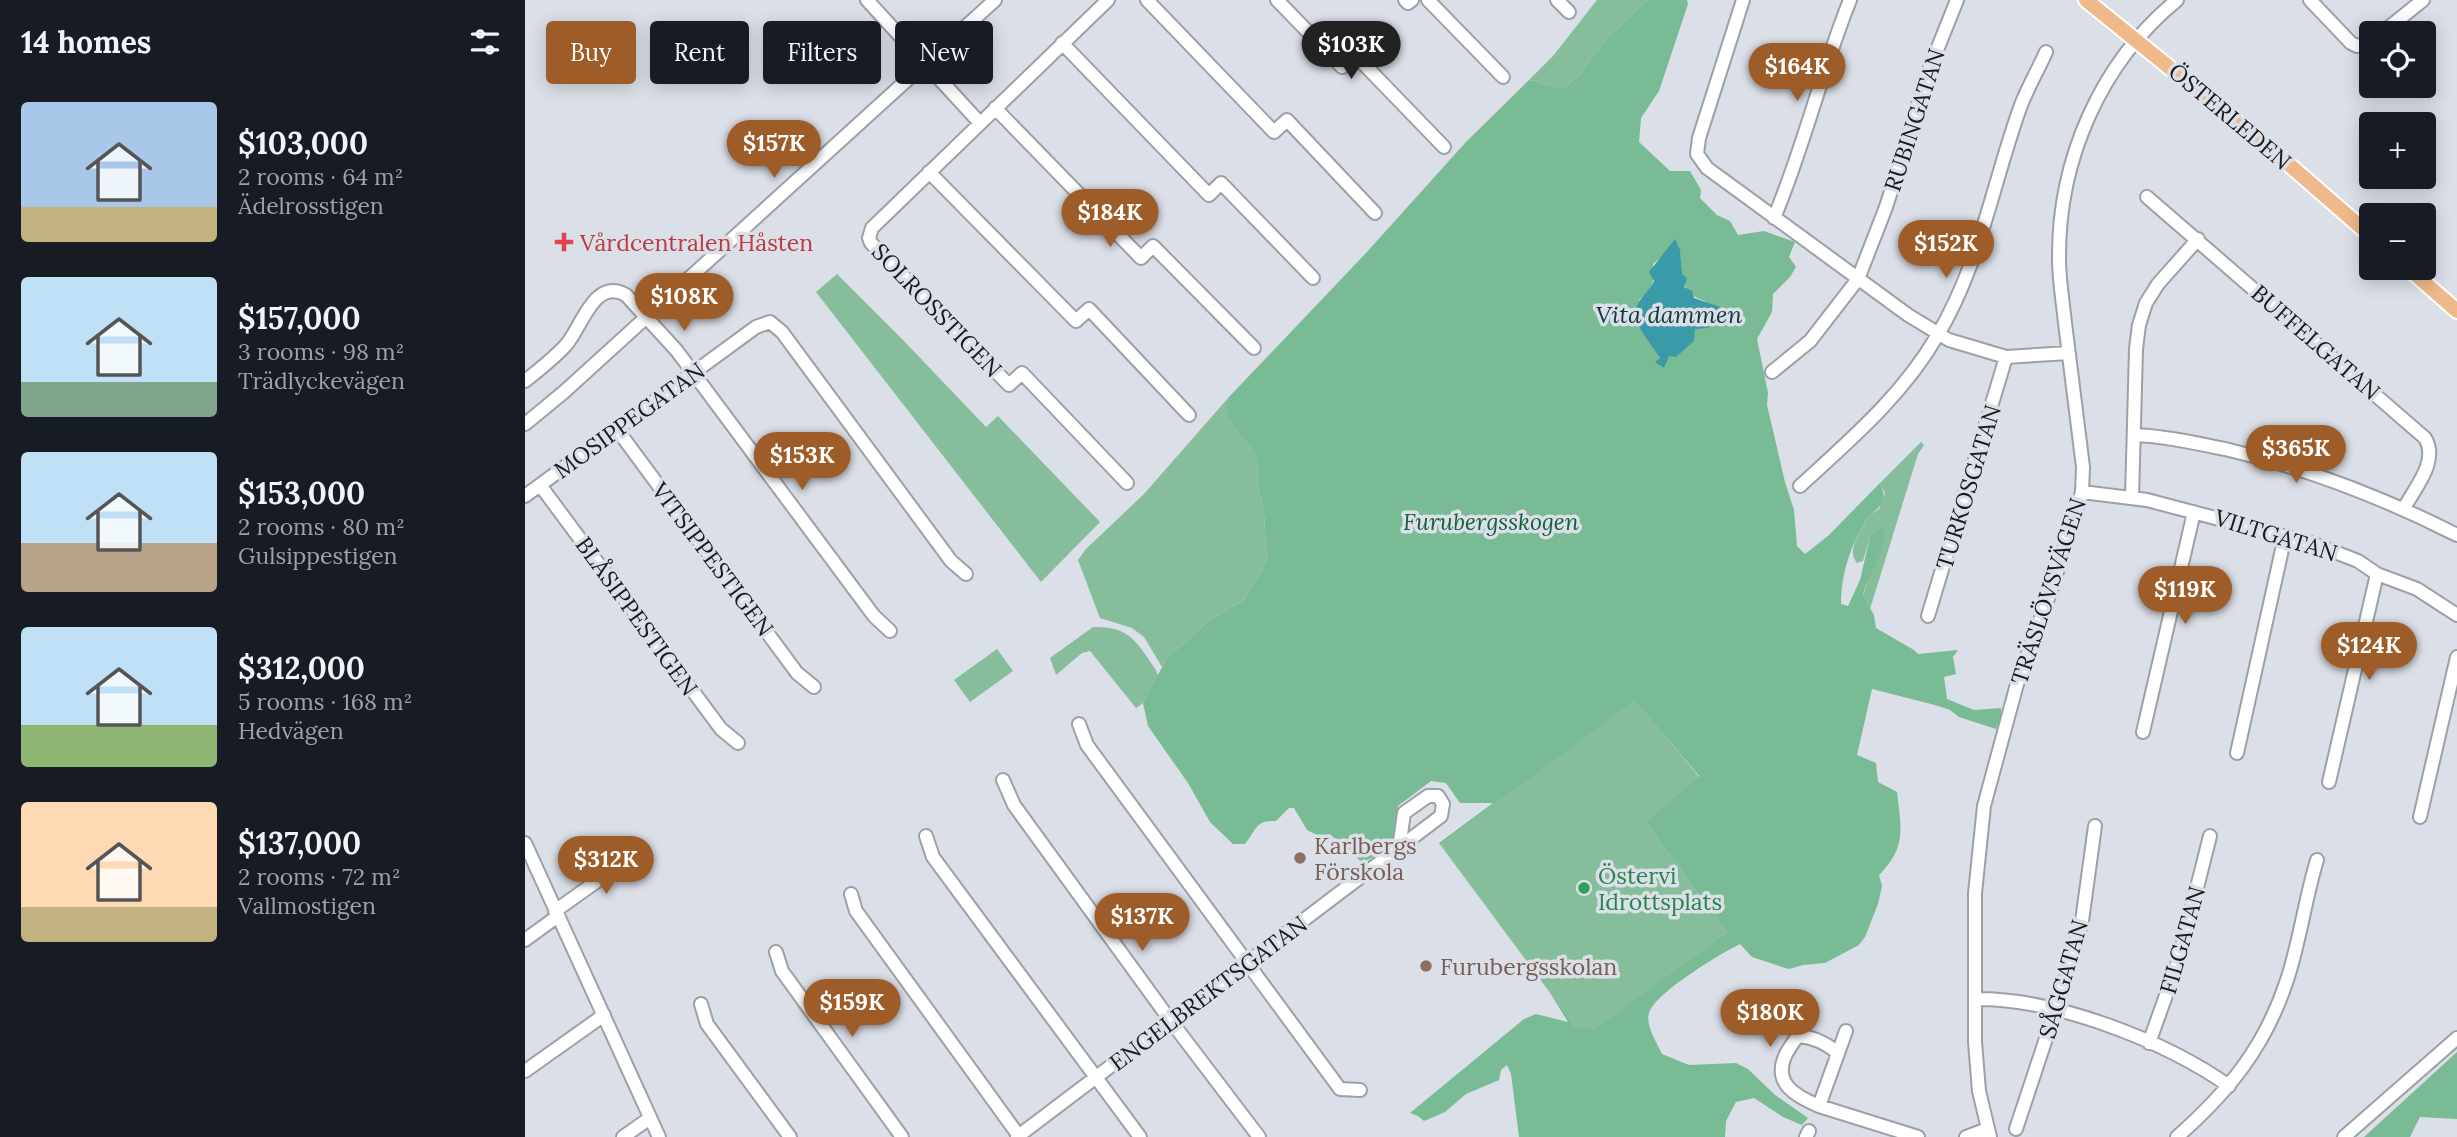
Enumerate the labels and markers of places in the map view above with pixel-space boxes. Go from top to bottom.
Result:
pin: $103K [1302,22,1400,81]
pin: $164K [1748,43,1846,103]
pin: $157K [725,120,823,180]
pin: $184K [1061,190,1159,249]
pin: $152K [1897,220,1995,280]
place label: Vårdcentralen Håsten [579,228,813,257]
marker: Vårdcentralen Håsten [554,232,574,252]
pin: $108K [635,274,733,333]
pin: $365K [2247,426,2345,485]
pin: $153K [753,433,851,492]
pin: $119K [2136,566,2234,626]
pin: $124K [2320,622,2418,682]
place label: Karlbergs Förskola [1314,831,1417,886]
pin: $312K [557,836,655,896]
marker: Karlbergs Förskola [1292,850,1308,866]
place label: Östervi Idrottsplats [1598,861,1722,916]
marker: Östervi Idrottsplats [1576,880,1592,896]
pin: $137K [1093,894,1191,953]
place label: Furubergsskolan [1440,952,1617,981]
marker: Furubergsskolan [1418,958,1434,974]
pin: $159K [803,979,901,1039]
pin: $180K [1721,990,1819,1049]

